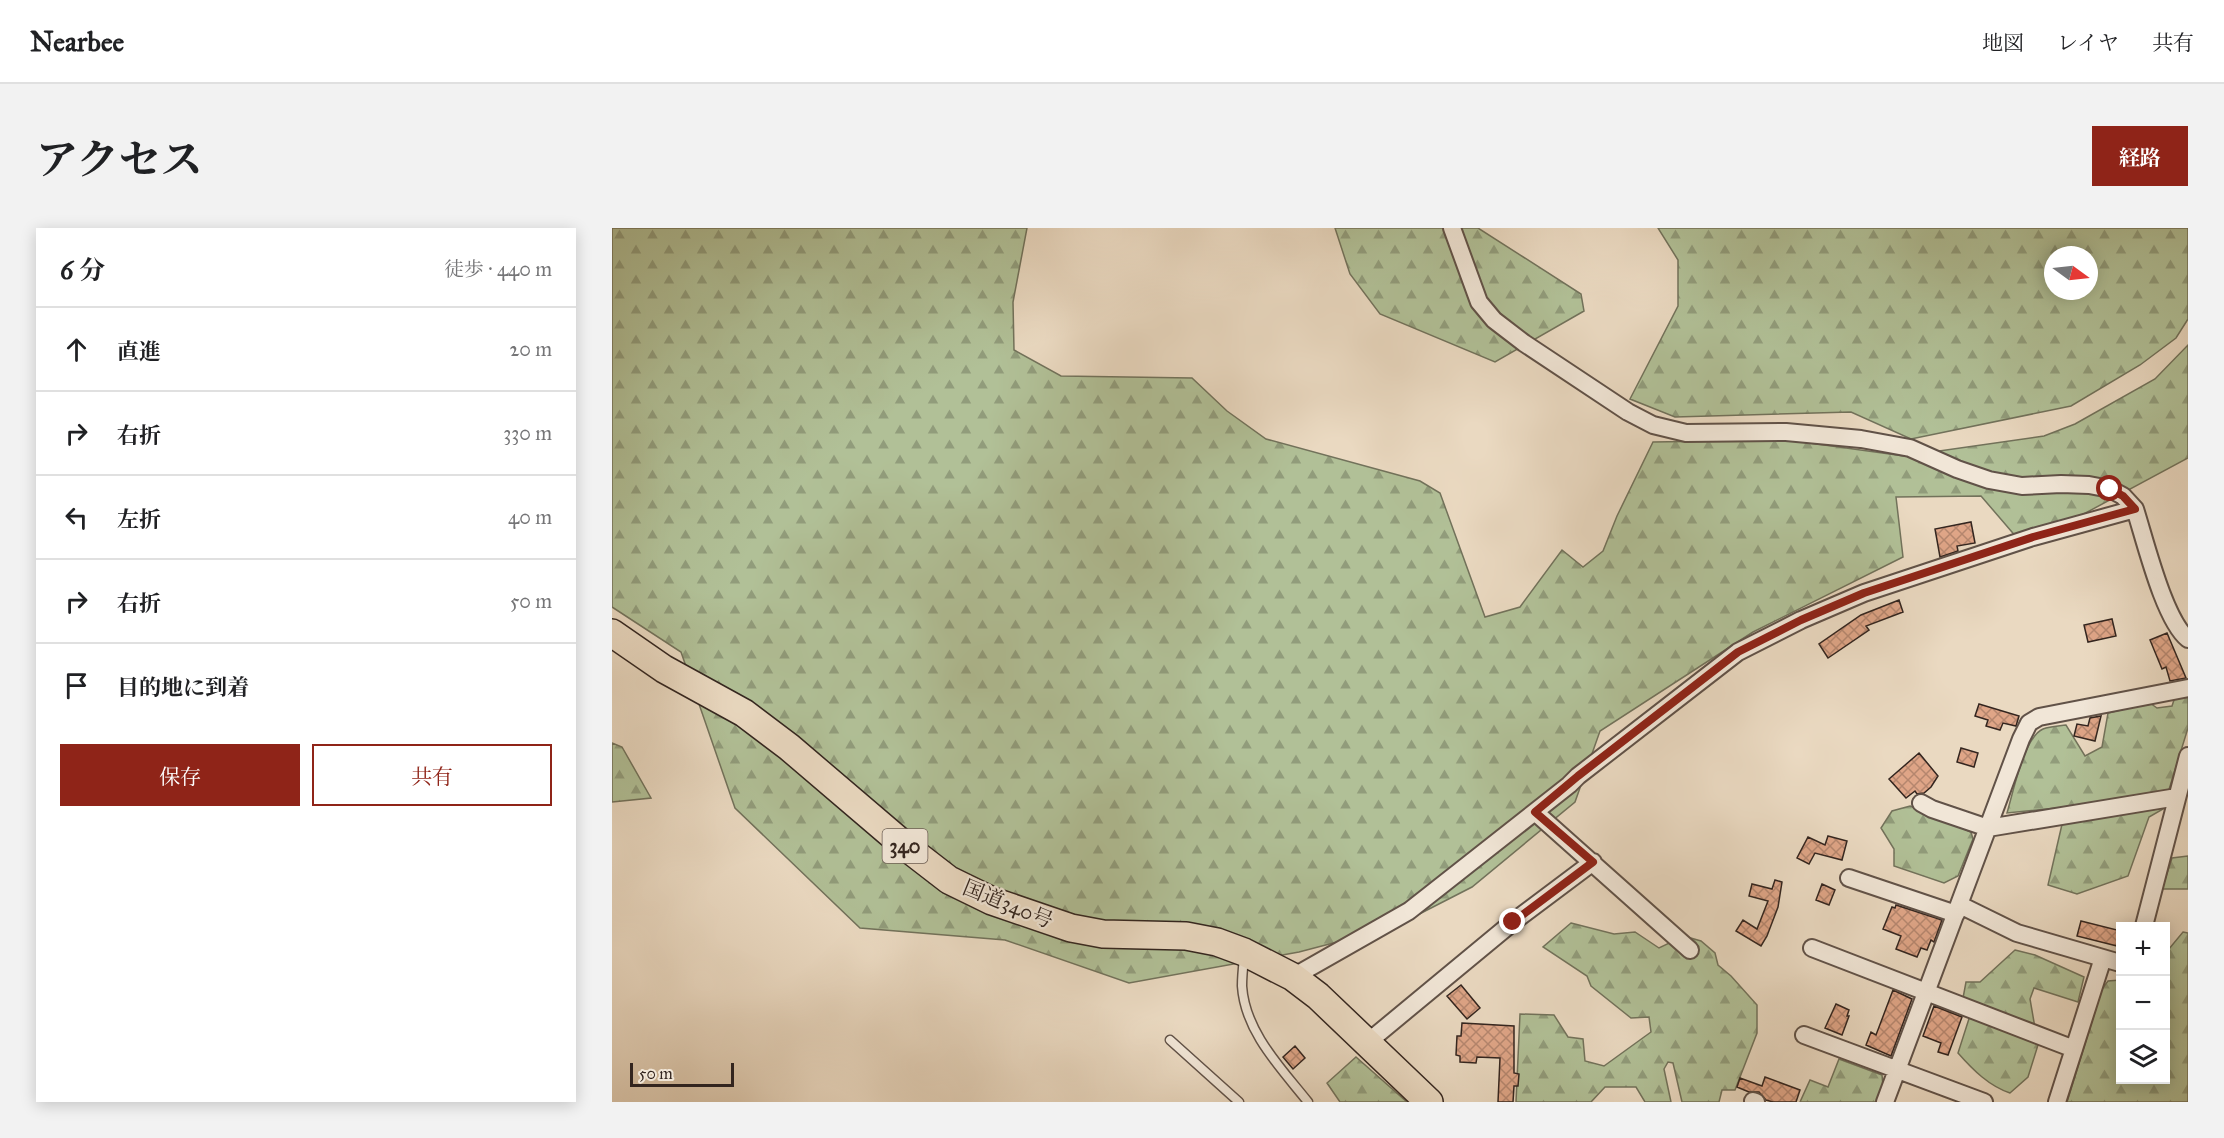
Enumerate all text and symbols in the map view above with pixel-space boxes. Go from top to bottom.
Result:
text: Nearbee [30,24,124,59]
text: 地図 [1982,30,2024,56]
text: レイヤ [2057,30,2119,56]
text: 共有 [2152,30,2194,56]
button: 経路 [2092,126,2188,186]
text: アクセス [36,134,203,186]
north arrow [2044,246,2098,300]
text: 6 分 [60,254,105,286]
text: 徒歩 · 440 m [444,257,552,281]
icon: ahead [60,333,93,366]
text: 20 m [509,337,552,361]
text: 直進 [117,338,161,365]
icon: right [60,417,93,450]
text: 330 m [503,421,552,445]
text: 右折 [117,422,161,449]
route start [2096,475,2122,501]
icon: left [60,501,93,534]
text: 40 m [508,505,552,529]
text: 左折 [117,506,161,533]
icon: right [60,585,93,618]
text: 50 m [510,589,552,613]
text: 右折 [117,590,161,617]
icon: arrive [60,669,93,702]
text: 目的地に到着 [117,674,249,701]
button: 保存 [60,744,300,806]
button: 共有 [312,744,552,806]
road number: 340 [882,829,928,863]
street label: 国道340号 [959,874,1057,934]
route end [1499,908,1525,934]
map controls [2116,922,2170,1084]
button: + [2116,922,2170,976]
button: − [2116,976,2170,1030]
button: layers [2116,1030,2170,1084]
scale bar [630,1060,734,1088]
text: 50 m [639,1064,673,1083]

